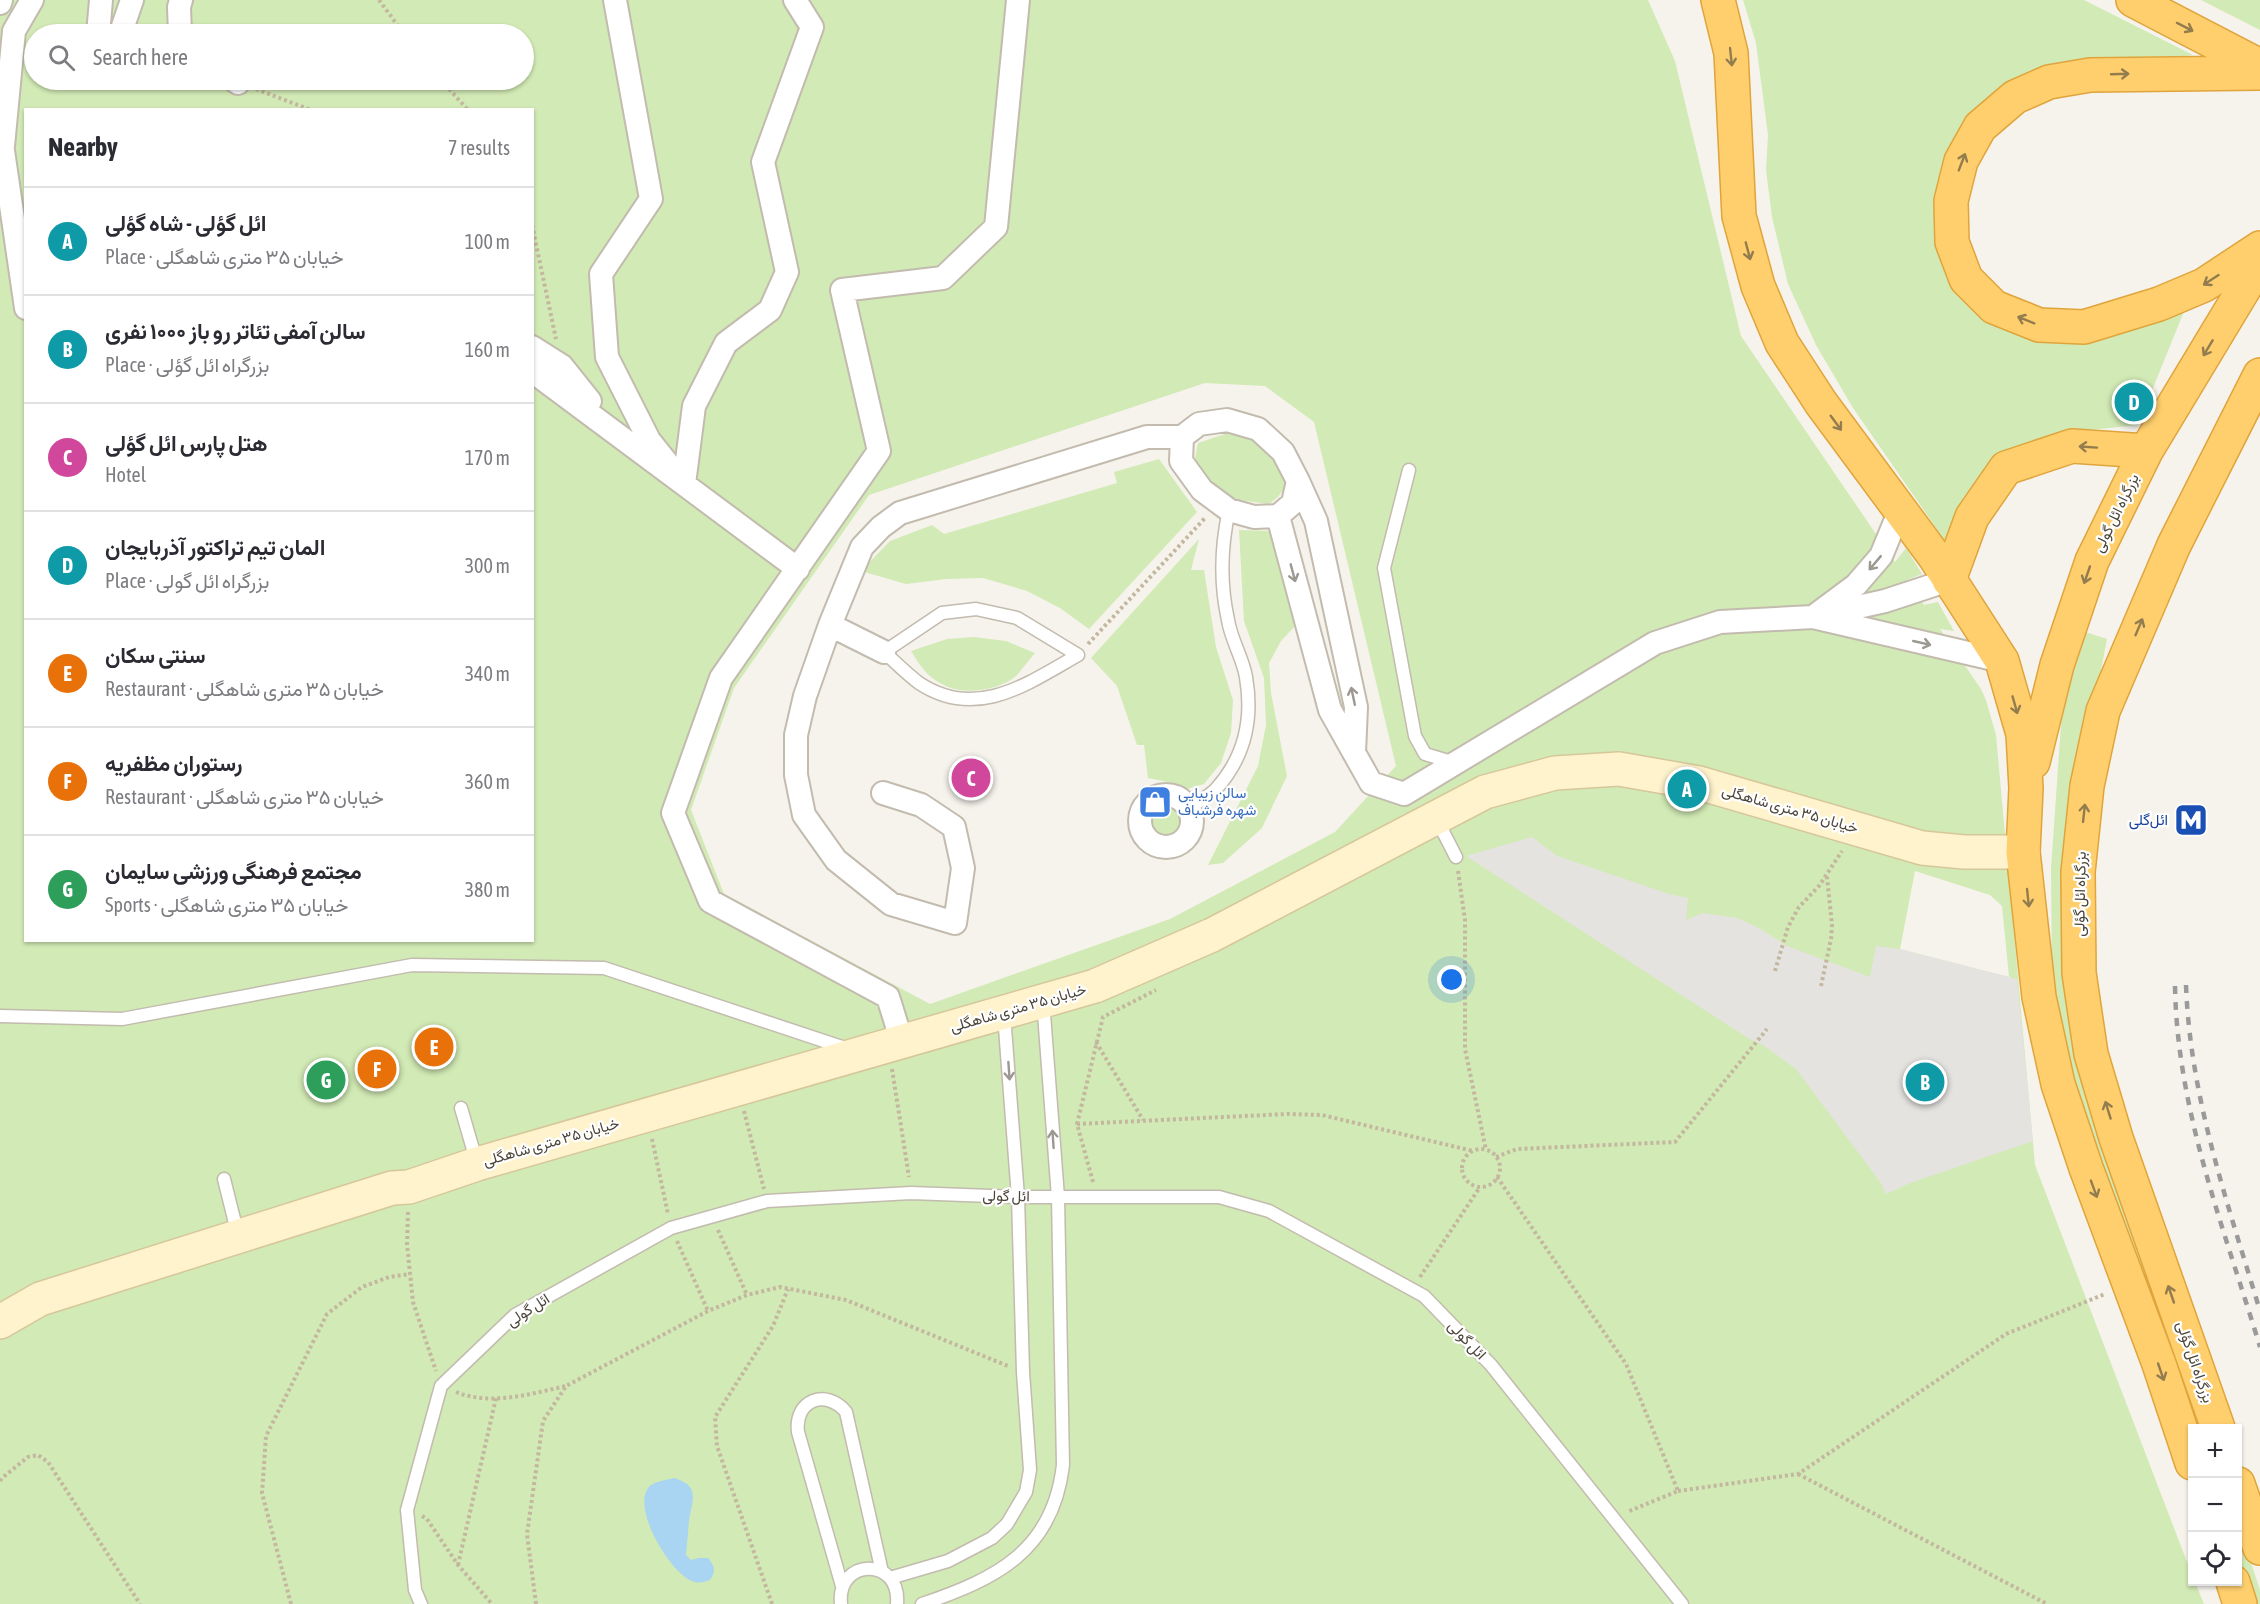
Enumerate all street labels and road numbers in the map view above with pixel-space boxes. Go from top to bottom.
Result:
street label: بزرگراه ائل گولی [2089,471,2144,556]
street label: خیابان ۳۵ متری شاهگلی [1720,781,1860,838]
street label: بزرگراه ائل گؤلی [2070,851,2091,937]
street label: خیابان ۳۵ متری شاهگلی [948,980,1088,1037]
street label: خیابان ۳۵ متری شاهگلی [481,1114,621,1171]
street label: ائل گولی [982,1187,1030,1206]
street label: ائل گولی [503,1289,553,1331]
street label: ائل گولی [1443,1317,1490,1364]
street label: بزرگراه ائل گؤلی [2172,1319,2217,1406]

